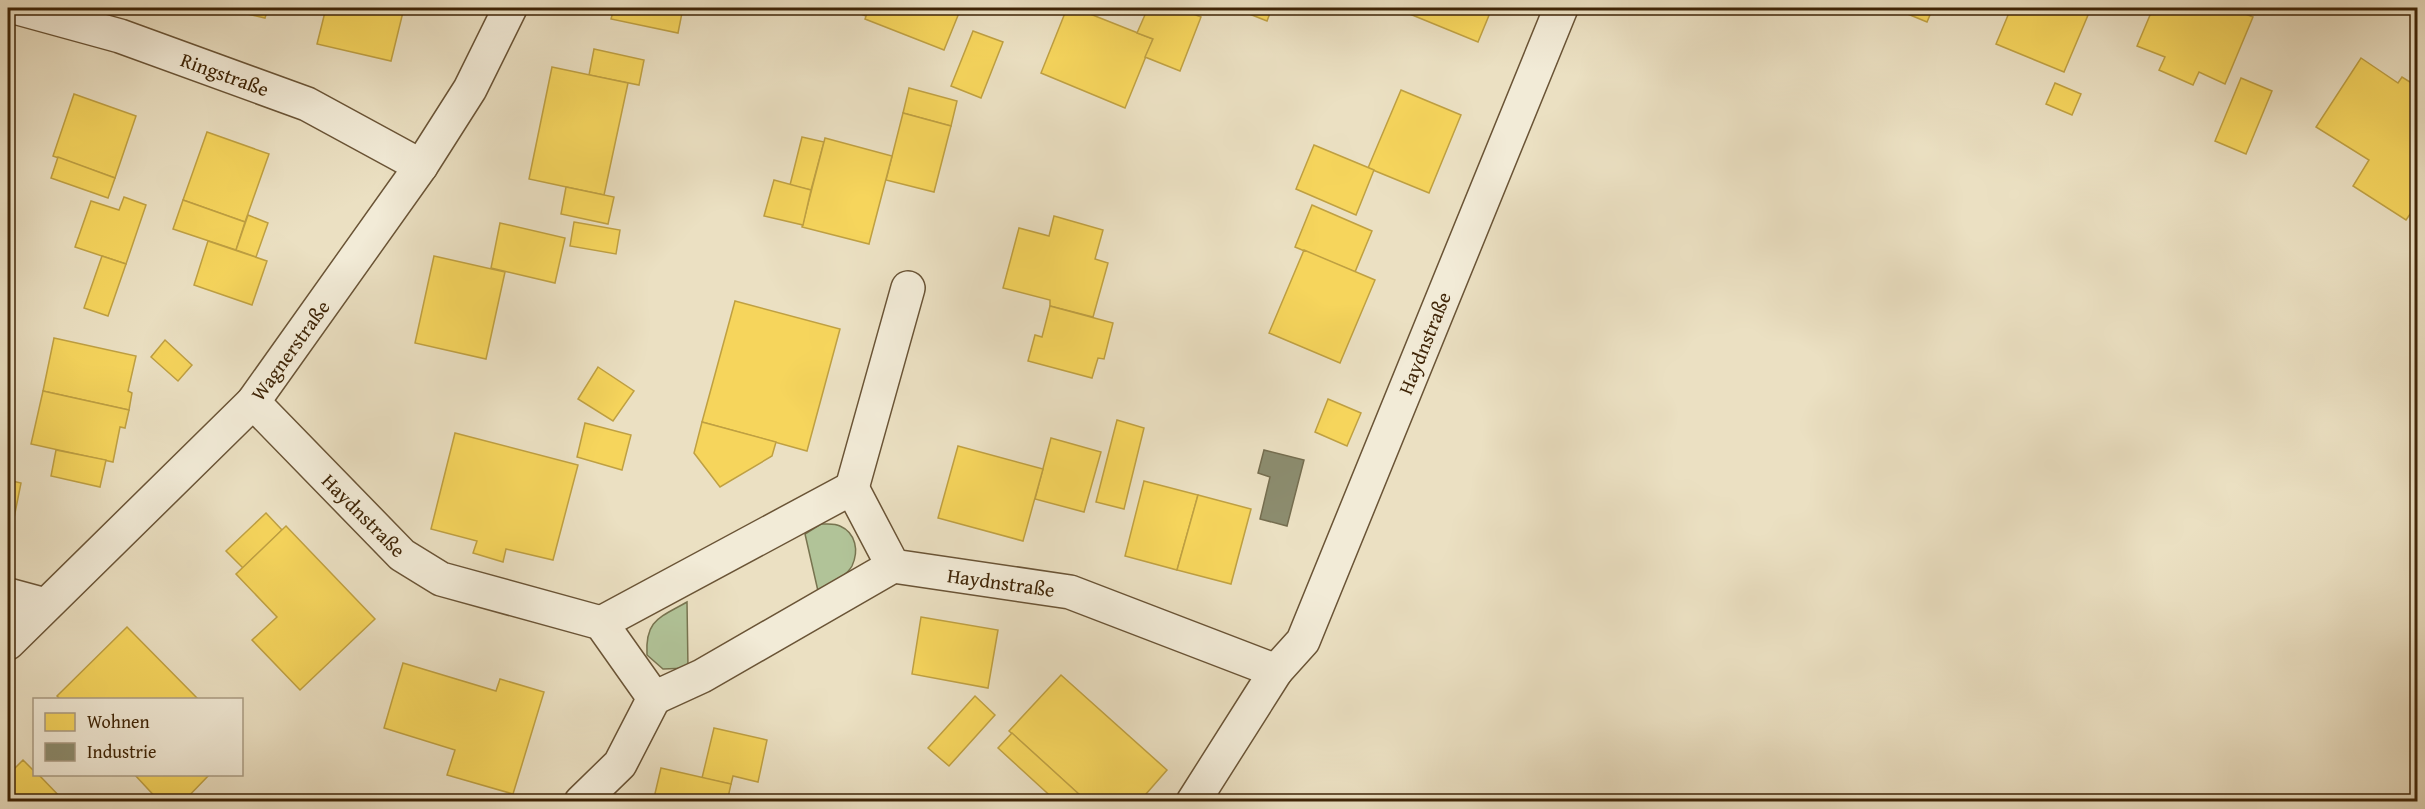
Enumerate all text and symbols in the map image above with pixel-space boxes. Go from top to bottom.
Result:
street label: Ringstraße [177,45,273,103]
street label: Haydnstraße [1390,287,1458,399]
street label: Wagnerstraße [244,294,336,406]
street label: Haydnstraße [315,466,413,564]
street label: Haydnstraße [945,560,1057,604]
legend [33,698,243,776]
text: Wohnen [87,708,150,735]
text: Industrie [87,738,156,765]

